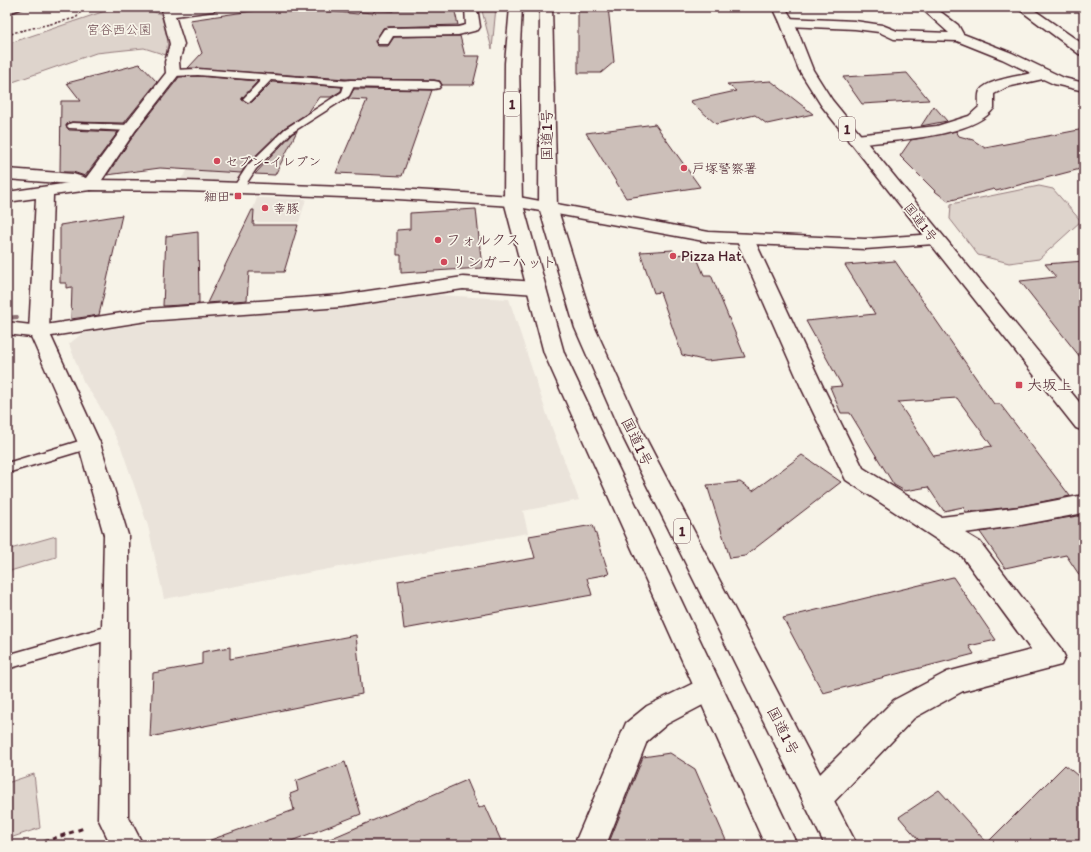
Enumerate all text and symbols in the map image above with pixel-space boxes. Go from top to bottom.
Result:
park label: 宮谷西公園 [86,22,152,37]
road number: 1 [504,92,520,116]
street label: 国道1号 [538,109,556,161]
road number: 1 [839,117,855,141]
place label: セブン-イレブン [225,154,321,169]
marker: セブン-イレブン [212,156,222,166]
place label: 戸塚警察署 [692,161,757,176]
marker: 戸塚警察署 [679,163,689,173]
place label: 細田 [204,189,230,204]
marker: 細田 [233,191,243,201]
street label: 国道1号 [901,200,940,245]
place label: 幸豚 [273,201,299,216]
marker: 幸豚 [260,203,270,213]
place label: フォルクス [446,231,521,249]
marker: フォルクス [433,235,443,245]
place label: Pizza Hat [681,247,742,265]
marker: Pizza Hat [668,251,678,261]
place label: リンガーハット [452,253,557,271]
marker: リンガーハット [439,257,449,267]
place label: 大坂上 [1027,376,1072,394]
marker: 大坂上 [1014,380,1024,390]
street label: 国道1号 [618,415,656,469]
road number: 1 [674,519,690,543]
street label: 国道1号 [763,704,803,758]

